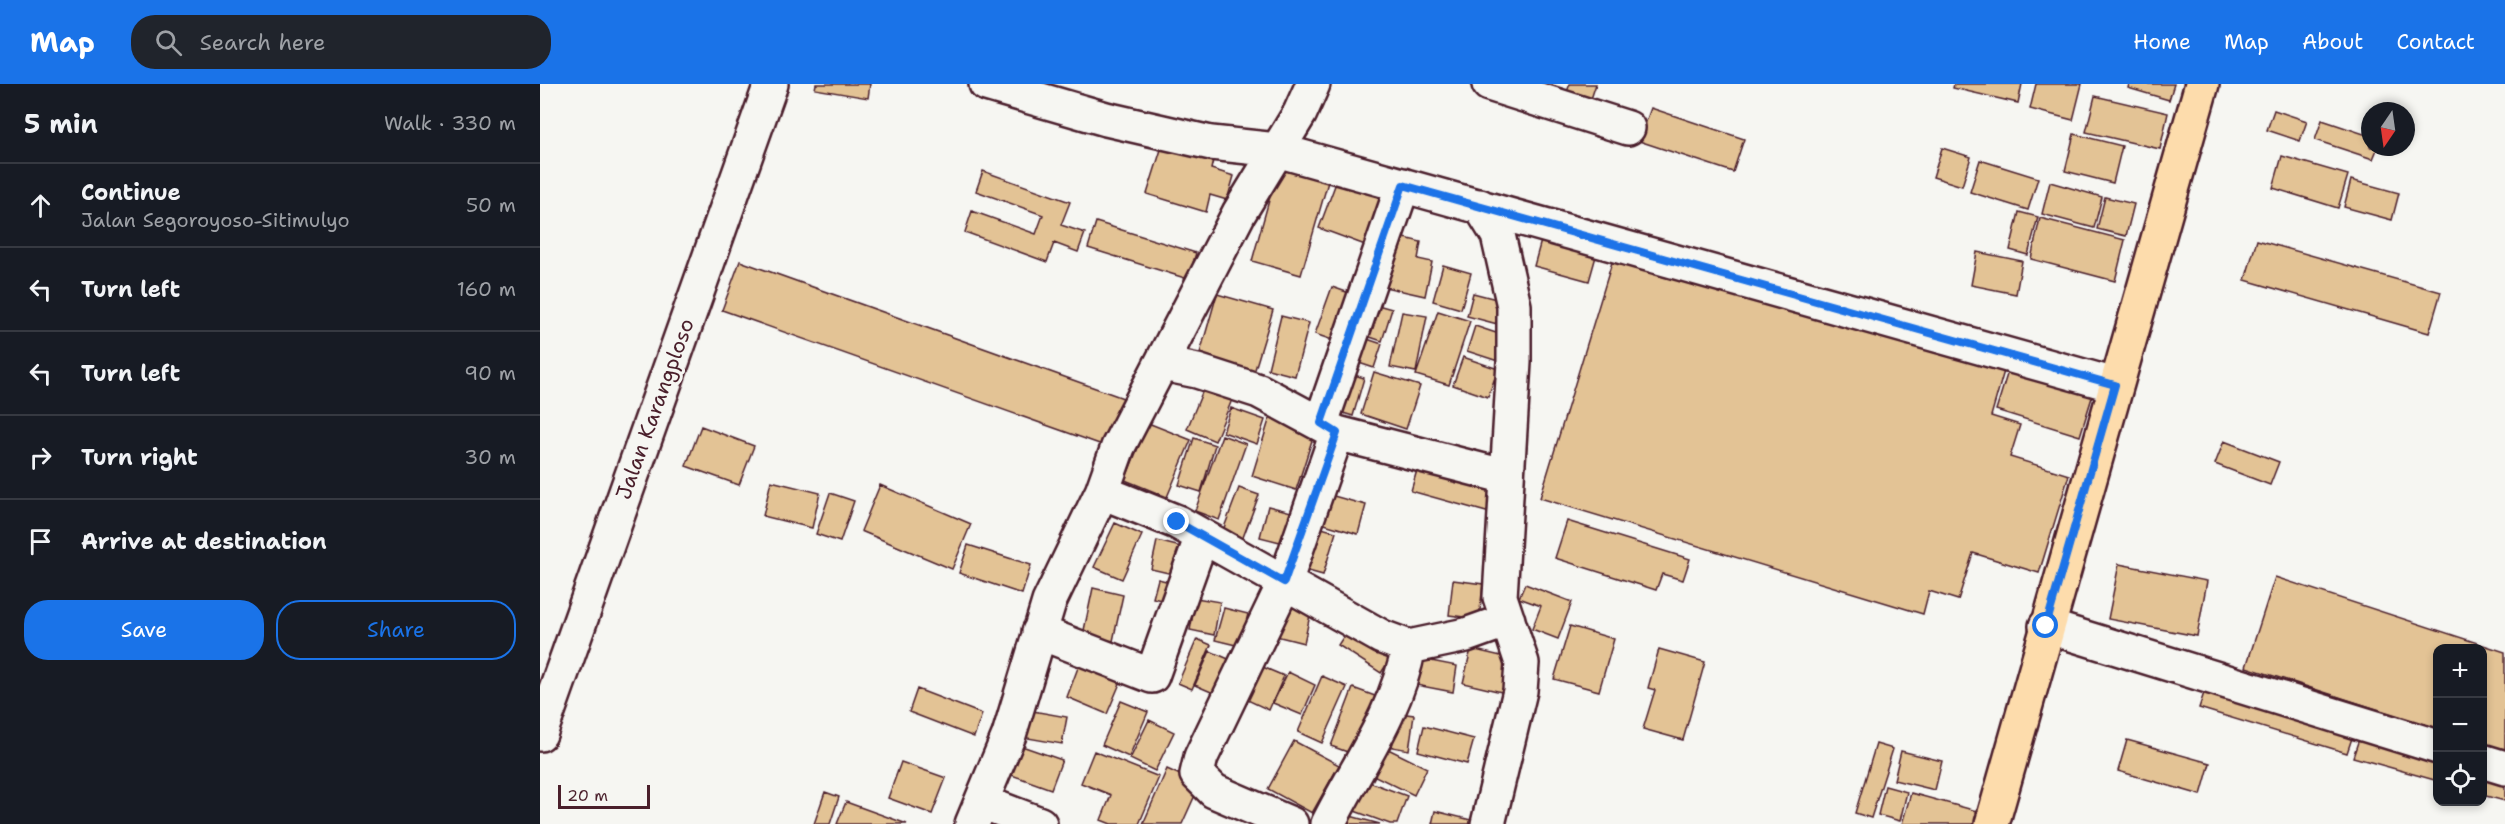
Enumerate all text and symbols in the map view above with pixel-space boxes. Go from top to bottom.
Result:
search box [131,15,551,69]
text: Map [30,23,95,61]
icon: search [152,26,185,59]
text: Search here [200,28,325,57]
text: Home [2133,28,2191,56]
text: Map [2224,28,2269,56]
text: About [2302,28,2363,56]
text: Contact [2396,28,2475,56]
north arrow [2361,102,2415,156]
text: 5 min [24,106,98,141]
text: Walk · 330 m [384,110,516,136]
text: Continue [81,178,181,207]
icon: ahead [24,189,57,222]
text: 50 m [466,192,516,218]
text: Jalan Segoroyoso-Sitimulyo [81,207,350,233]
icon: left [24,273,57,306]
text: Turn left [81,275,180,304]
text: 160 m [457,276,516,302]
street label: Jalan Karangploso [609,315,701,503]
icon: left [24,357,57,390]
text: Turn left [81,359,180,388]
text: 90 m [464,360,516,386]
icon: right [24,441,57,474]
text: Turn right [81,443,198,472]
text: 30 m [464,444,516,470]
route end [1163,508,1189,534]
icon: arrive [24,525,57,558]
text: Arrive at destination [81,527,327,556]
button: Save [24,600,264,660]
button: Share [276,600,516,660]
route start [2032,612,2058,638]
map controls [2433,644,2487,806]
button: + [2433,644,2487,698]
button: − [2433,698,2487,752]
button: locate [2433,752,2487,806]
scale bar [558,782,650,810]
text: 20 m [567,785,608,806]

